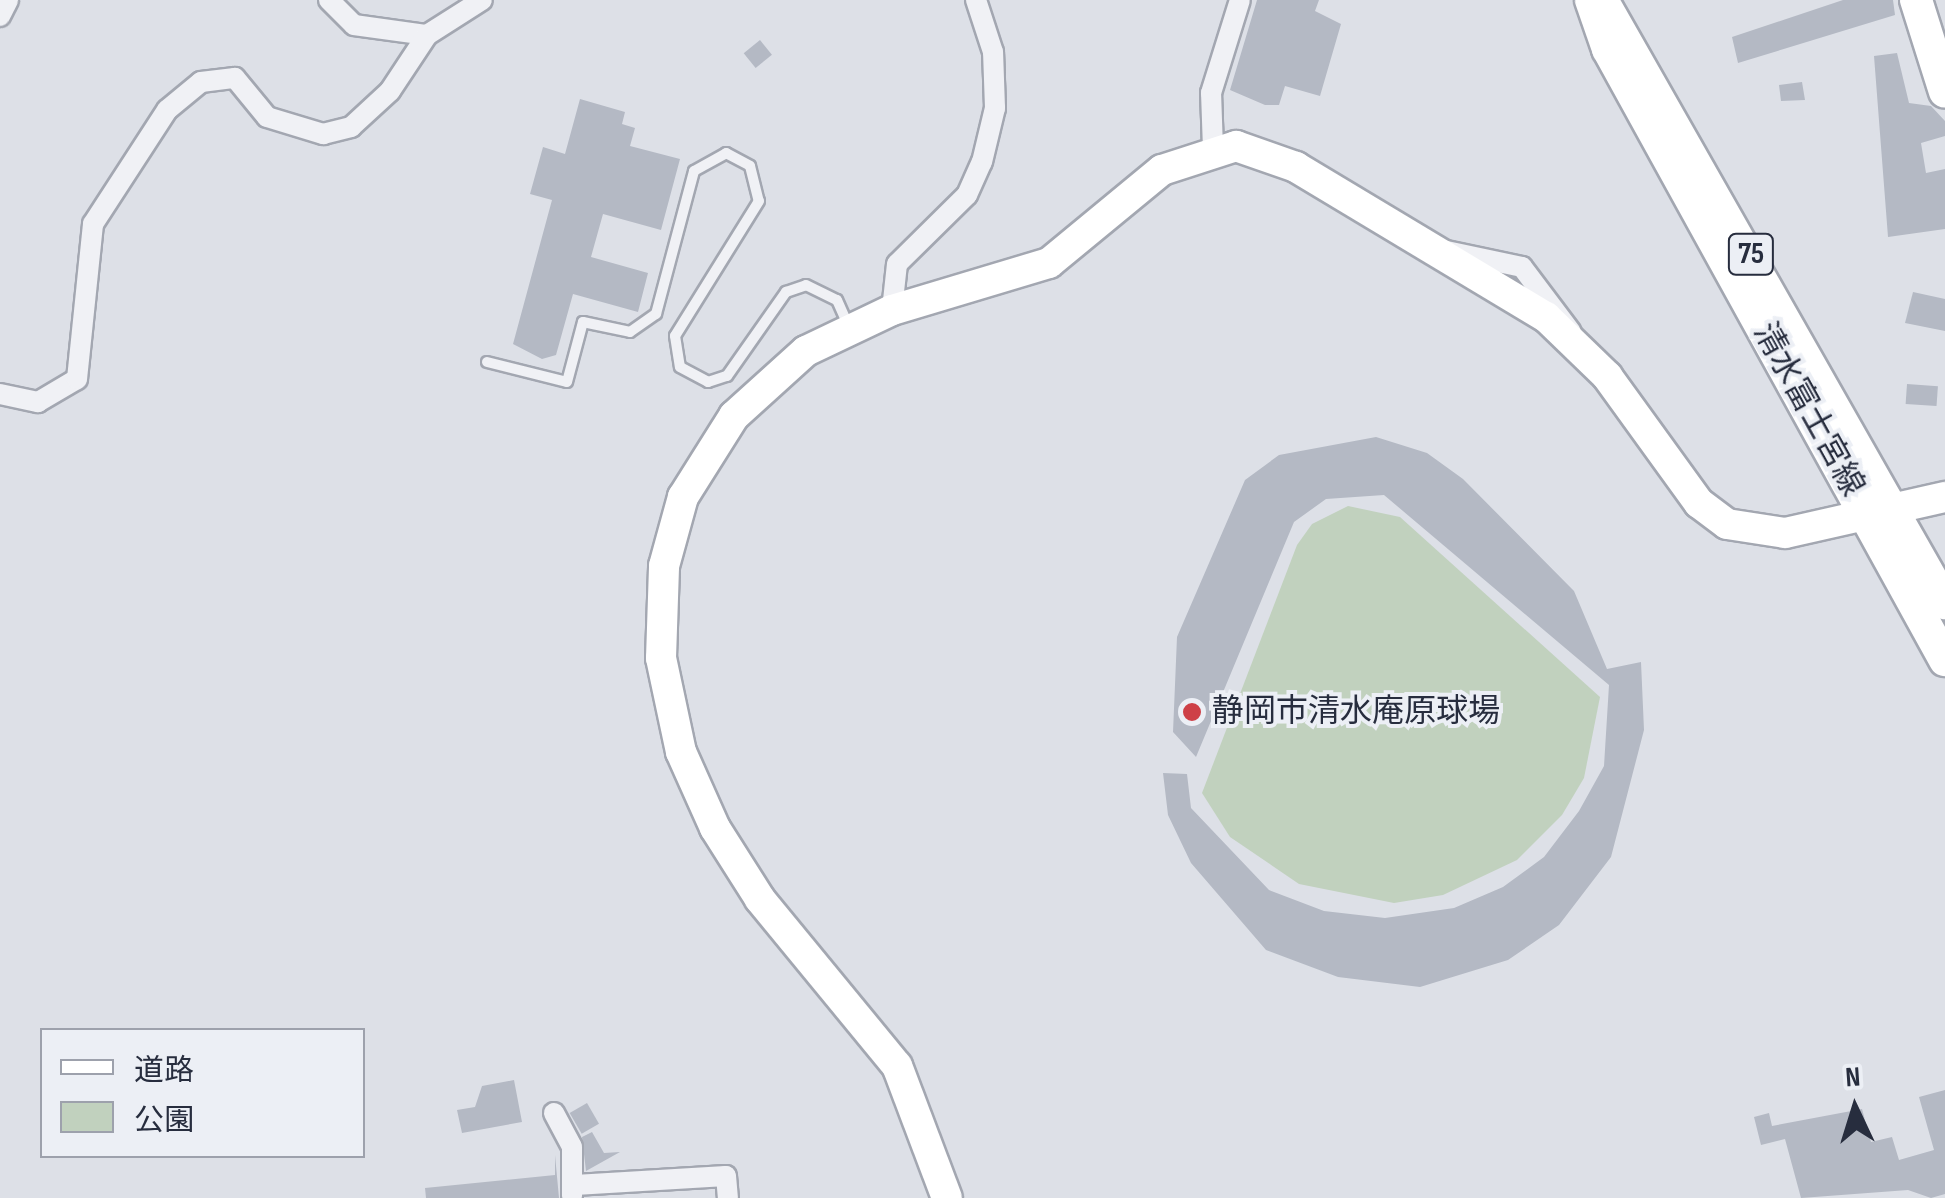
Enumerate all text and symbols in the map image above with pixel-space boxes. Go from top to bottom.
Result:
road number: 75 [1726,229,1776,279]
street label: 清水富士宮線 [1745,317,1871,503]
place label: 静岡市清水庵原球場 [1212,693,1500,731]
marker: 静岡市清水庵原球場 [1181,701,1203,723]
legend [40,1028,365,1158]
text: 道路 [134,1053,194,1089]
north arrow [1805,1058,1905,1158]
text: N [1844,1061,1861,1095]
text: 公園 [134,1103,194,1139]

